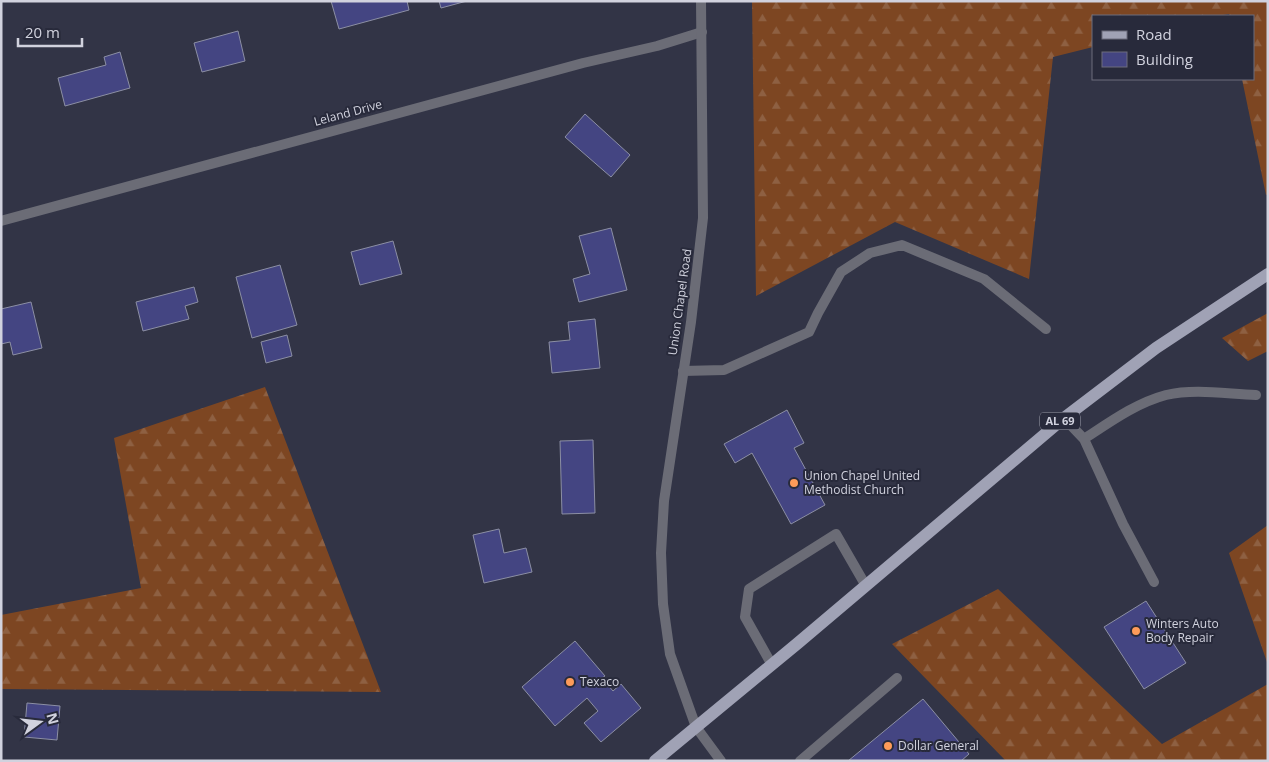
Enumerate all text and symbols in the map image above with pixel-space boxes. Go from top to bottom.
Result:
scale bar [18,15,81,47]
legend [1092,15,1254,80]
text: 20 m [25,22,60,42]
text: Road [1136,24,1172,44]
text: Building [1136,49,1193,69]
street label: Leland Drive [312,95,384,130]
street label: Union Chapel Road [664,248,695,356]
road number: AL 69 [1040,412,1080,430]
place label: Union Chapel United Methodist Church [804,467,920,498]
marker: Union Chapel United Methodist Church [788,477,800,489]
place label: Winters Auto Body Repair [1146,615,1219,646]
marker: Winters Auto Body Repair [1130,625,1142,637]
place label: Texaco [580,673,619,690]
marker: Texaco [564,676,576,688]
north arrow [15,697,65,747]
text: N [42,711,64,726]
place label: Dollar General [898,737,979,754]
marker: Dollar General [882,740,894,752]

